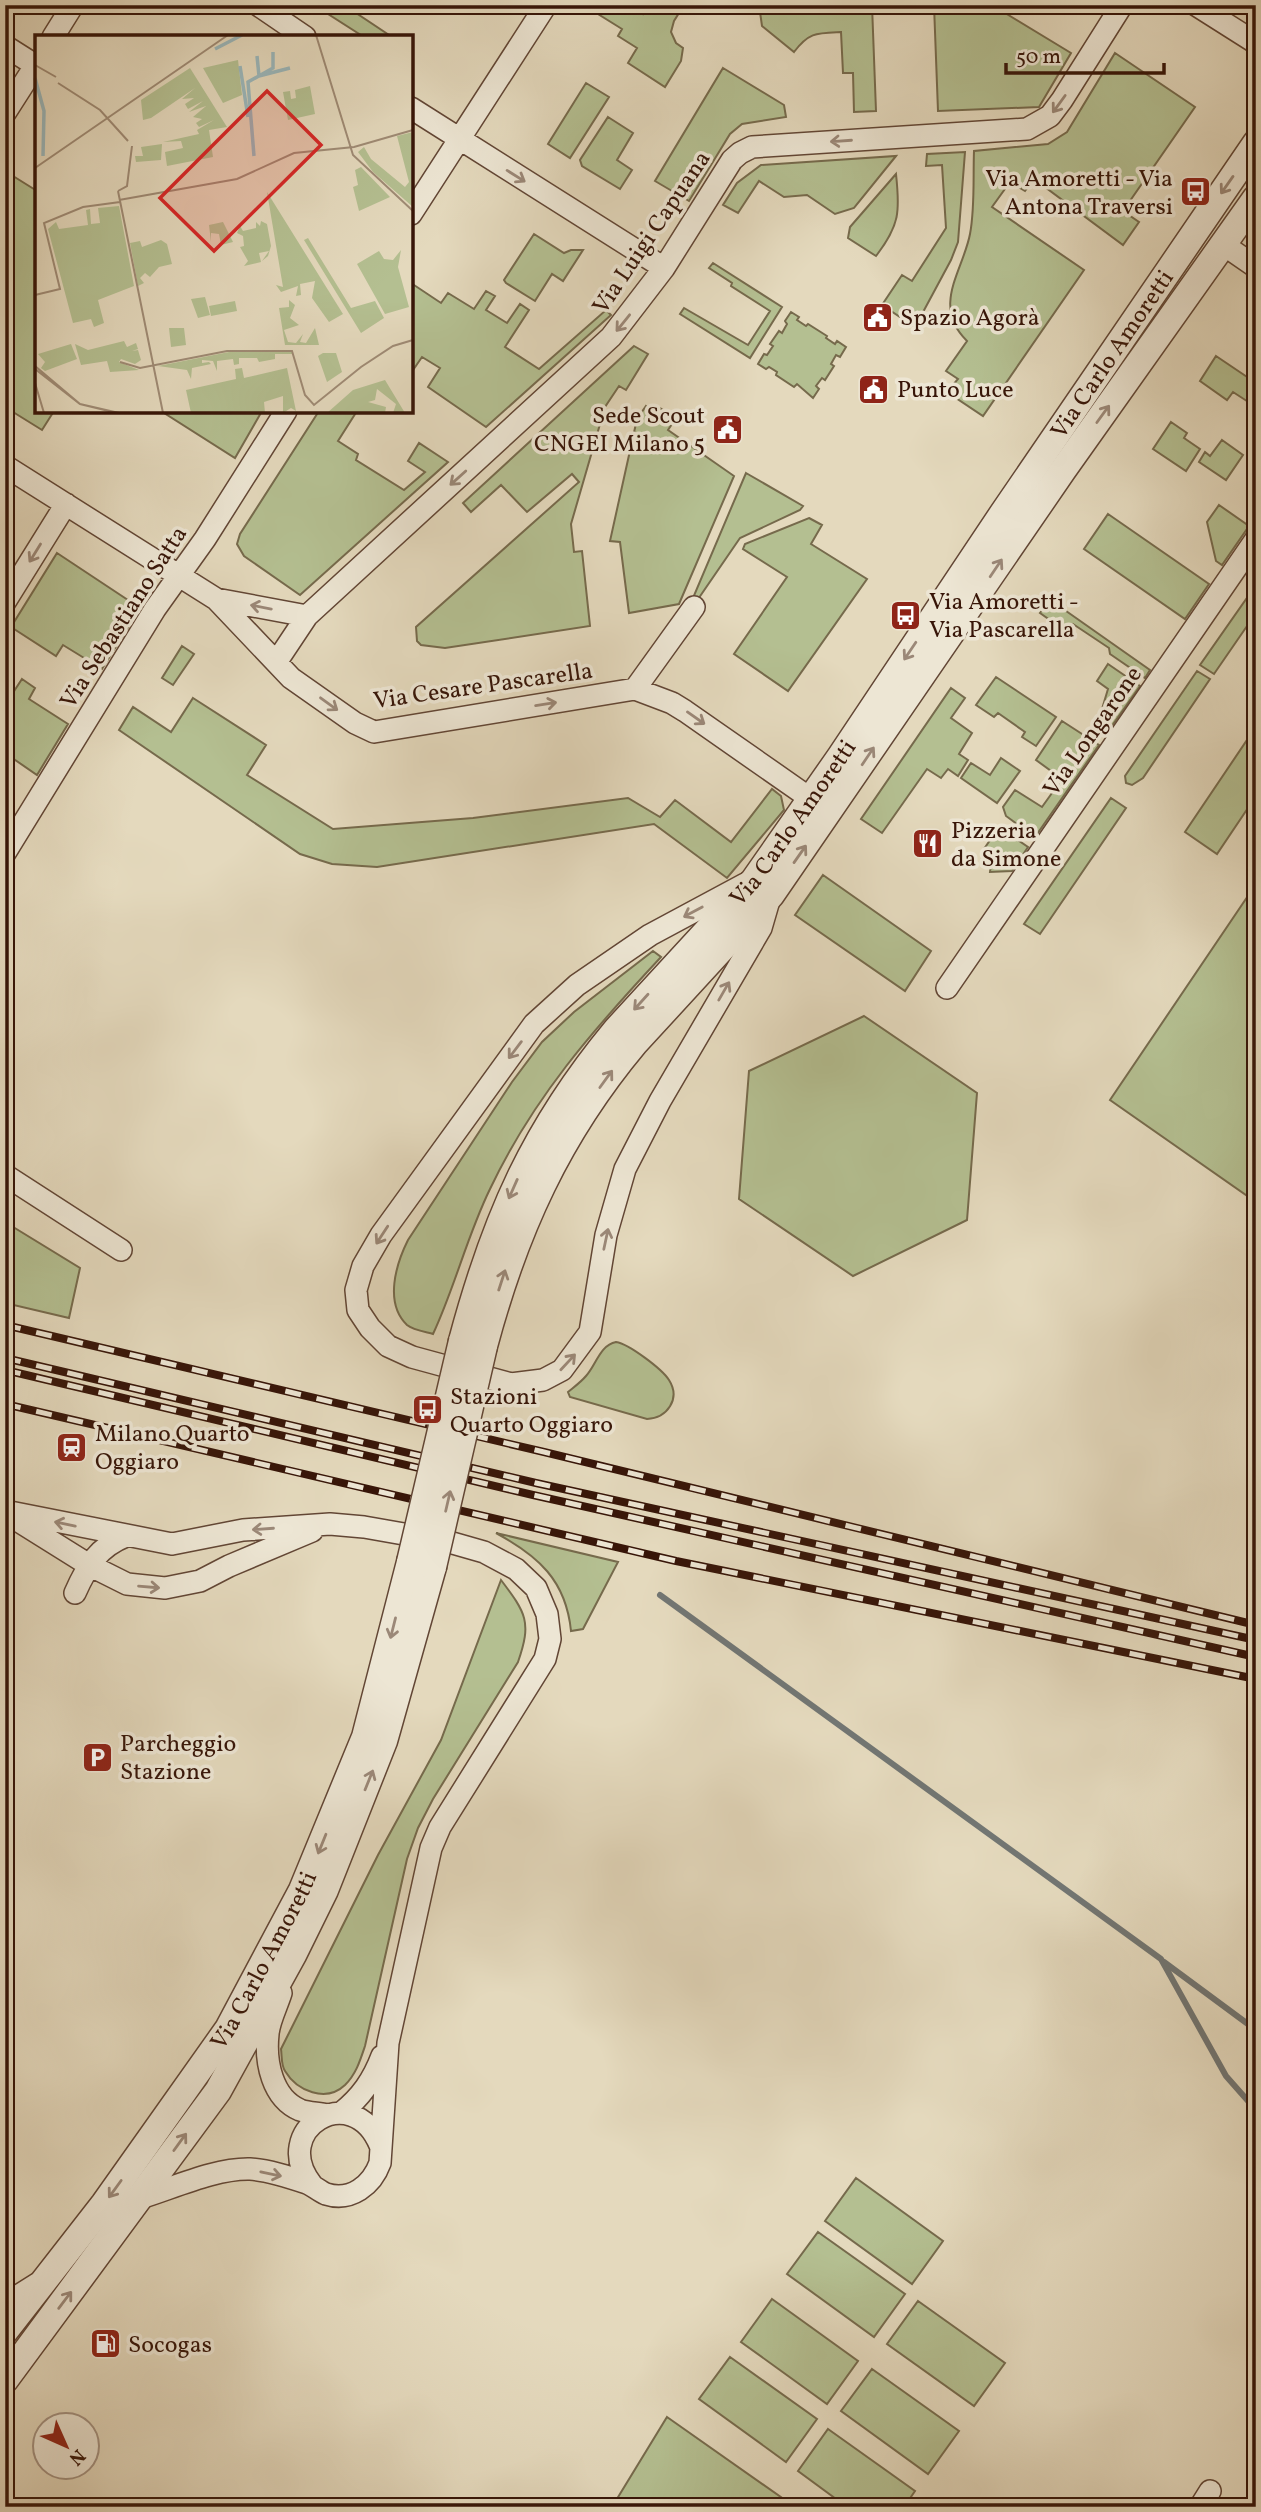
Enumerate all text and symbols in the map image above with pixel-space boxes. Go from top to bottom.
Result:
scale bar [1006,32,1163,76]
inset map [35,35,413,413]
text: 50 m [1016,43,1061,72]
one-way arrow [1051,95,1066,113]
one-way arrow [830,135,853,148]
street label: Via Luigi Capuana [585,144,720,322]
place label: Via Amoretti - Via Antona Traversi [985,163,1173,225]
one-way arrow [506,169,526,183]
bus stop icon: Via Amoretti - Via Antona Traversi [1179,175,1213,209]
one-way arrow [1220,175,1234,194]
street label: Via Carlo Amoretti [1043,264,1183,447]
public building icon: Spazio Agorà [860,300,894,334]
place label: Spazio Agorà [900,302,1040,336]
one-way arrow [615,313,631,331]
public building icon: Punto Luce [857,372,891,406]
place label: Punto Luce [897,374,1014,408]
place label: Sede Scout CNGEI Milano 5 [534,400,705,462]
one-way arrow [1096,405,1110,424]
public building icon: Sede Scout CNGEI Milano 5 [711,412,745,446]
one-way arrow [450,470,467,487]
street label: Via Sebastiano Satta [53,520,197,716]
one-way arrow [28,543,43,562]
one-way arrow [989,559,1003,578]
place label: Via Amoretti - Via Pascarella [929,586,1079,648]
bus stop icon: Via Amoretti - Via Pascarella [889,598,923,632]
one-way arrow [250,600,273,614]
one-way arrow [903,641,918,660]
street label: Via Cesare Pascarella [371,655,595,719]
street label: Via Longarone [1036,660,1151,804]
one-way arrow [319,696,338,711]
one-way arrow [534,697,557,710]
one-way arrow [686,711,705,725]
street label: Via Carlo Amoretti [723,734,866,915]
one-way arrow [861,747,875,766]
place label: Pizzeria da Simone [951,815,1061,877]
restaurant icon: Pizzeria da Simone [911,827,945,861]
one-way arrow [793,845,807,864]
one-way arrow [683,905,704,919]
one-way arrow [717,981,731,1001]
one-way arrow [632,993,649,1010]
one-way arrow [507,1040,522,1058]
one-way arrow [599,1070,613,1089]
one-way arrow [506,1178,519,1199]
one-way arrow [375,1224,389,1244]
one-way arrow [599,1228,613,1251]
one-way arrow [497,1269,510,1291]
one-way arrow [560,1354,577,1371]
place label: Stazioni Quarto Oggiaro [450,1381,613,1443]
bus stop icon: Stazioni Quarto Oggiaro [410,1393,444,1427]
place label: Milano Quarto Oggiaro [95,1418,250,1480]
station icon: Milano Quarto Oggiaro [55,1430,89,1464]
one-way arrow [442,1490,455,1513]
one-way arrow [54,1516,77,1530]
one-way arrow [252,1523,274,1536]
one-way arrow [137,1580,160,1593]
one-way arrow [386,1616,399,1639]
place label: Parcheggio Stazione [120,1728,236,1790]
parking icon: Parcheggio Stazione [80,1740,114,1774]
one-way arrow [363,1769,376,1791]
one-way arrow [314,1832,327,1854]
street label: Via Carlo Amoretti [203,1867,327,2058]
one-way arrow [173,2133,187,2152]
one-way arrow [259,2167,282,2181]
one-way arrow [108,2179,122,2198]
one-way arrow [58,2291,72,2310]
fuel station icon: Socogas [88,2327,122,2361]
place label: Socogas [128,2329,212,2363]
north arrow [32,2410,102,2480]
text: N [62,2443,91,2471]

